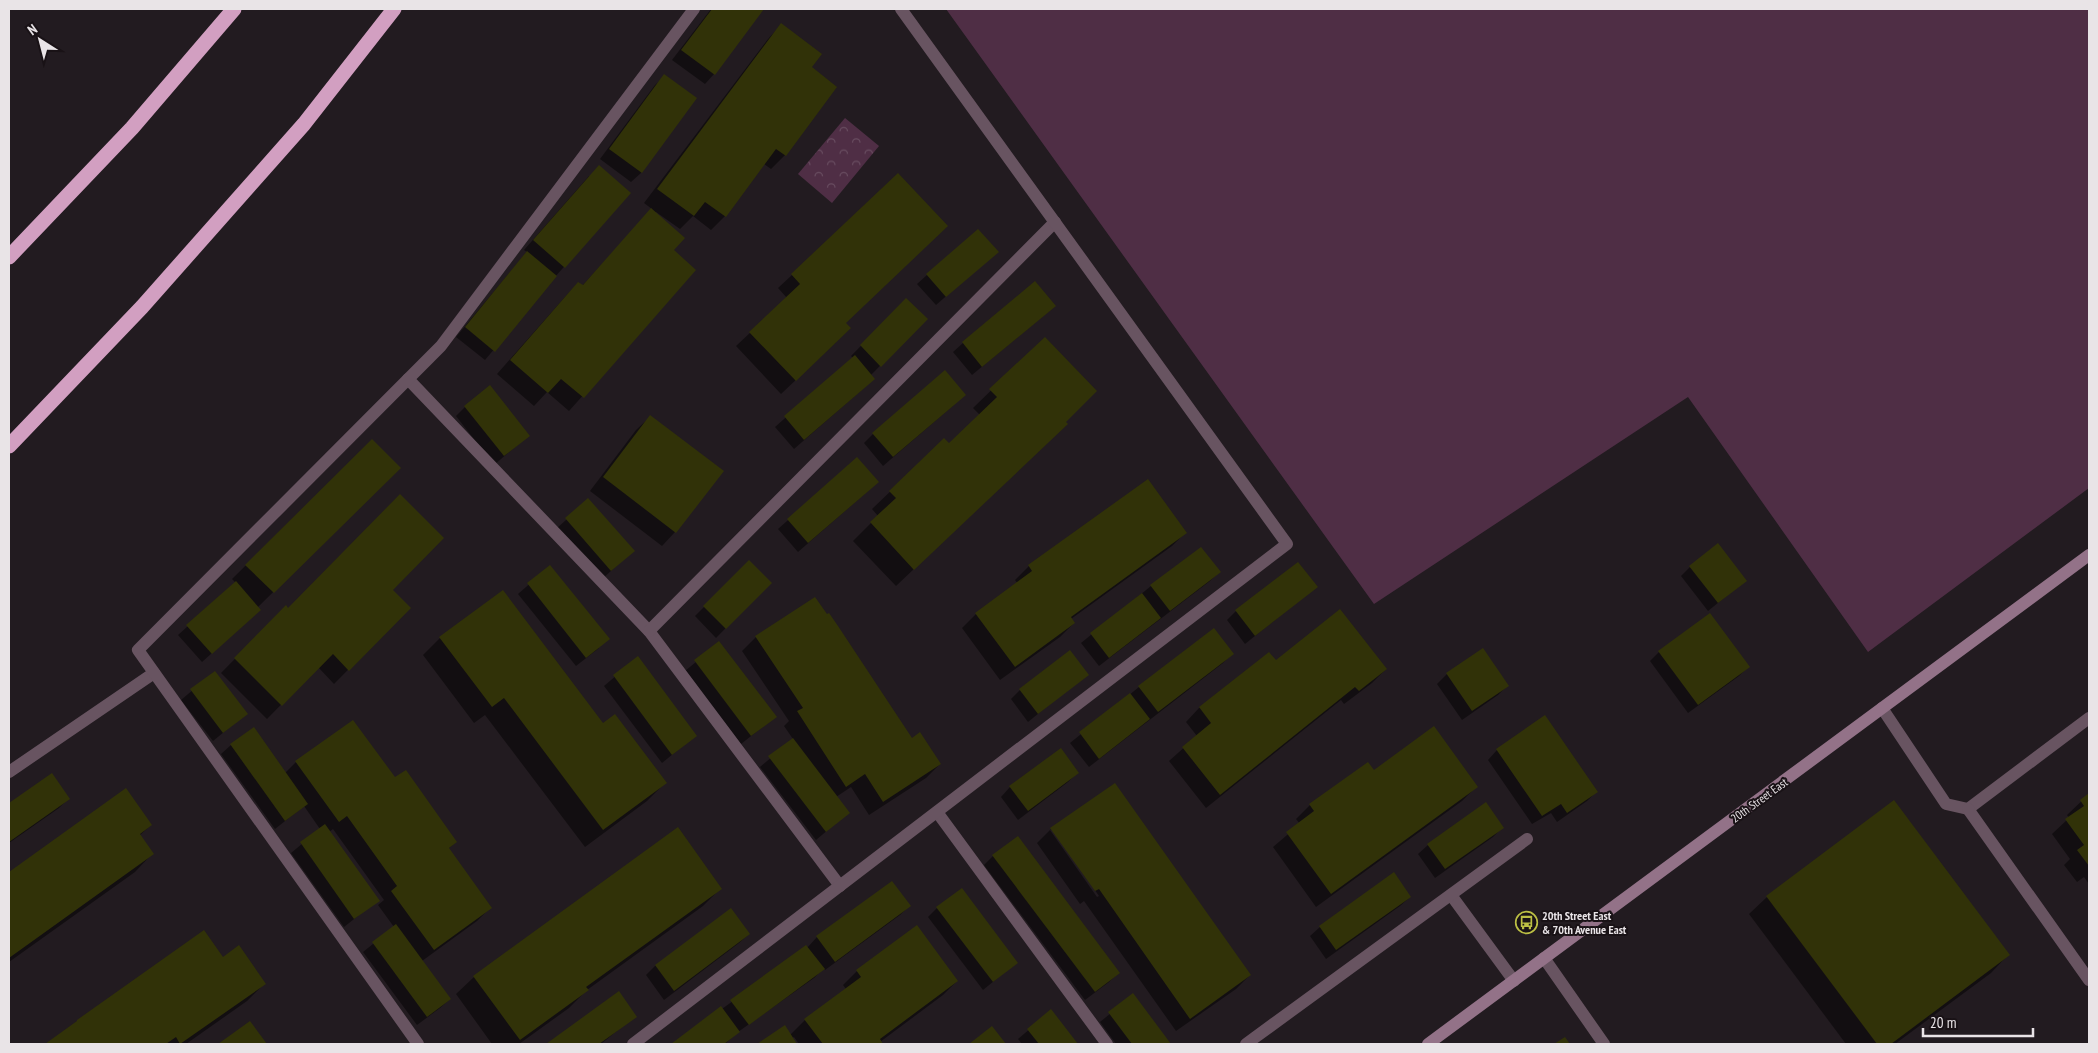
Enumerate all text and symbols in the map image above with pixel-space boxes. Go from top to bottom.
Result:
north arrow [15,15,65,65]
text: N [24,20,41,39]
street label: 20th Street East [1728,774,1791,826]
place label: 20th Street East & 70th Avenue East [1542,908,1627,937]
bus stop icon: 20th Street East & 70th Avenue East [1514,910,1538,934]
scale bar [1923,1006,2033,1038]
text: 20 m [1930,1013,1956,1032]

